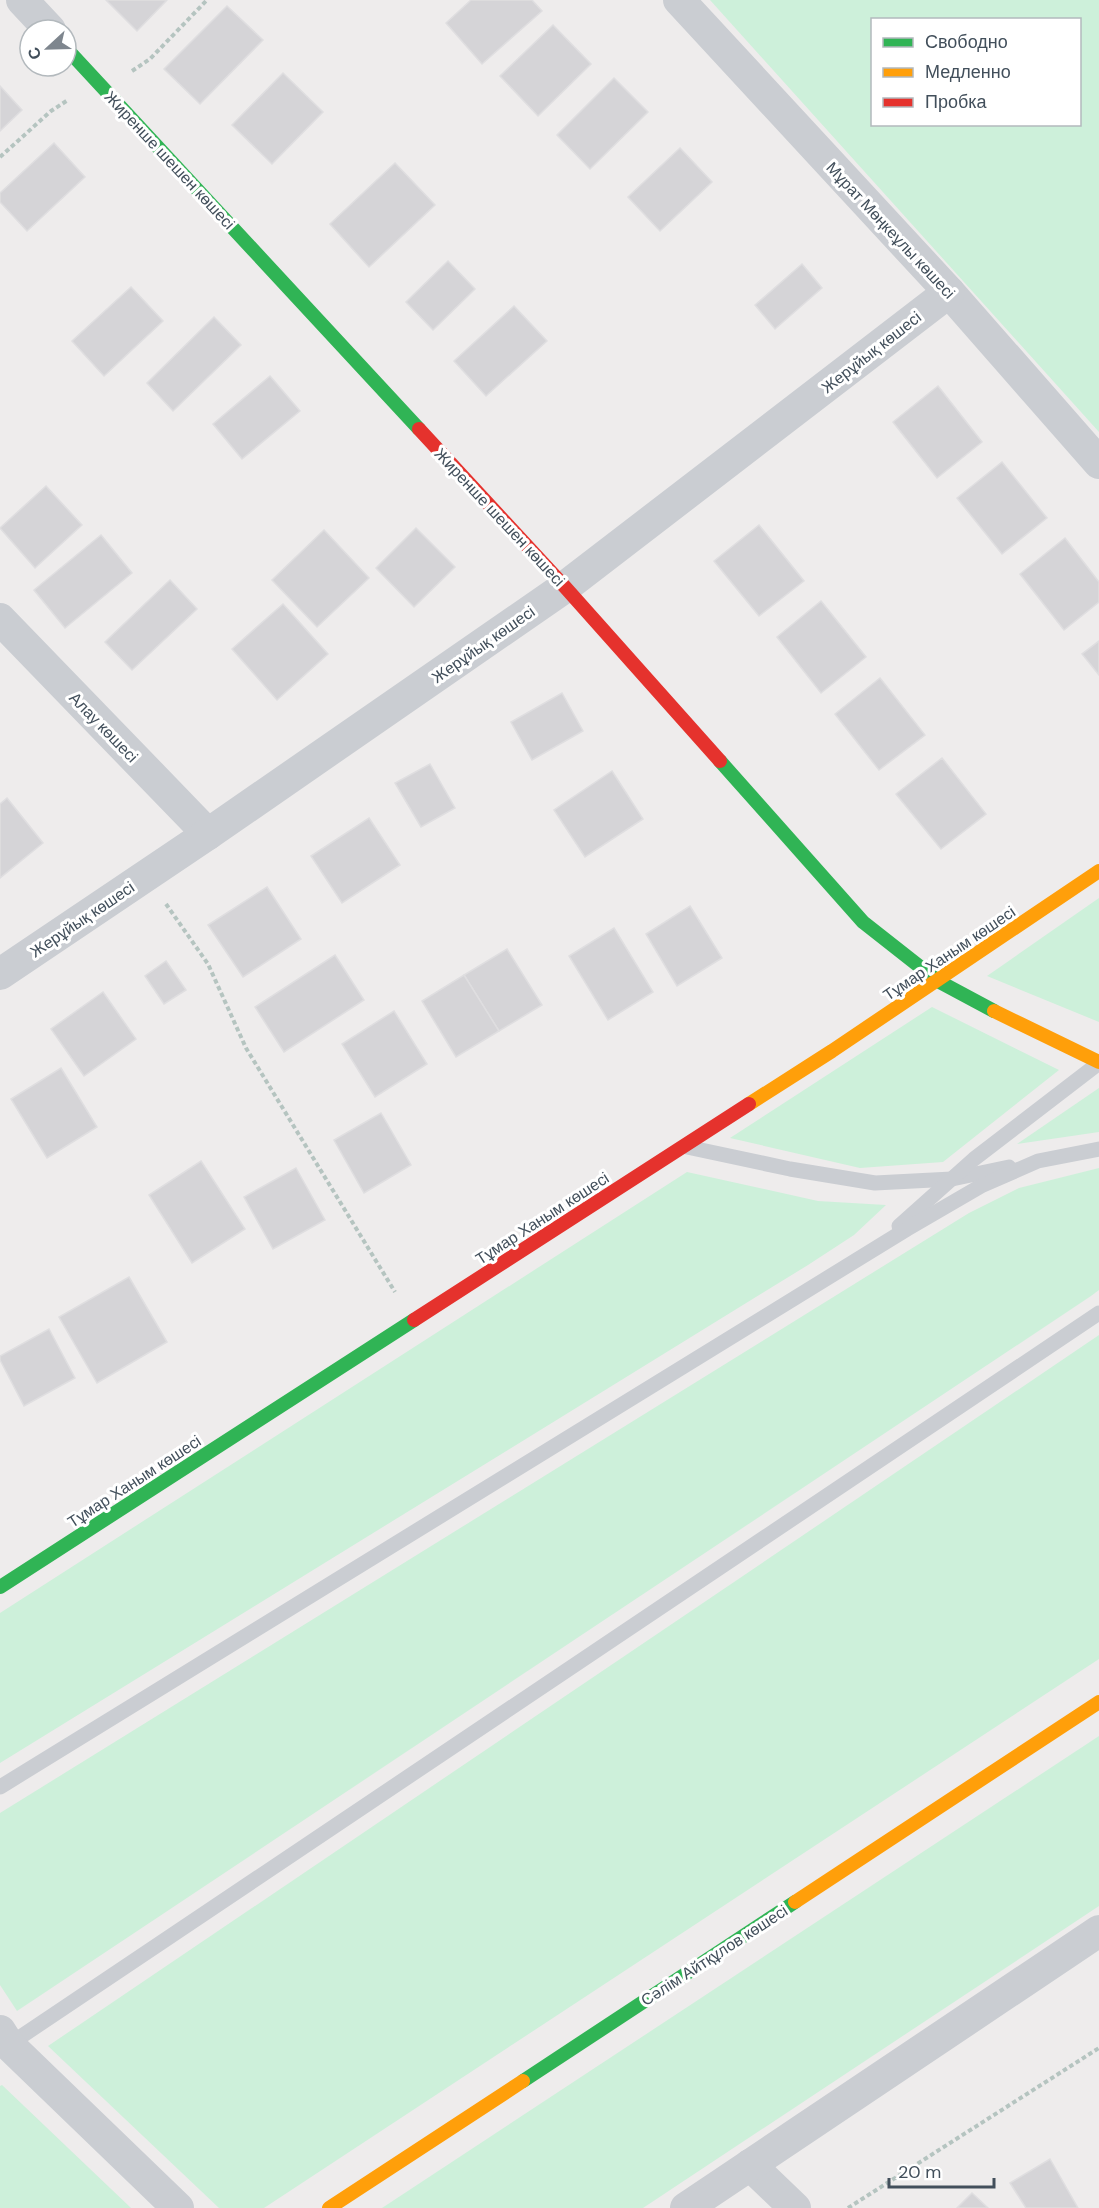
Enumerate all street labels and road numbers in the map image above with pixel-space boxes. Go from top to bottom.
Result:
street label: Жиренше шешен көшесі [100,87,239,234]
street label: Мұрат Мөңкеұлы көшесі [822,157,960,303]
street label: Жерұйық көшесі [817,307,926,398]
street label: Жиренше шешен көшесі [430,444,569,591]
street label: Жерұйық көшесі [428,601,539,688]
street label: Алау көшесі [65,688,143,767]
street label: Жерұйық көшесі [26,877,138,962]
street label: Тұмар Ханым көшесі [879,901,1019,1006]
street label: Тұмар Ханым көшесі [471,1167,613,1269]
street label: Тұмар Ханым көшесі [63,1430,205,1532]
street label: Сәлім Айтқұлов көшесі [637,1900,792,2011]

